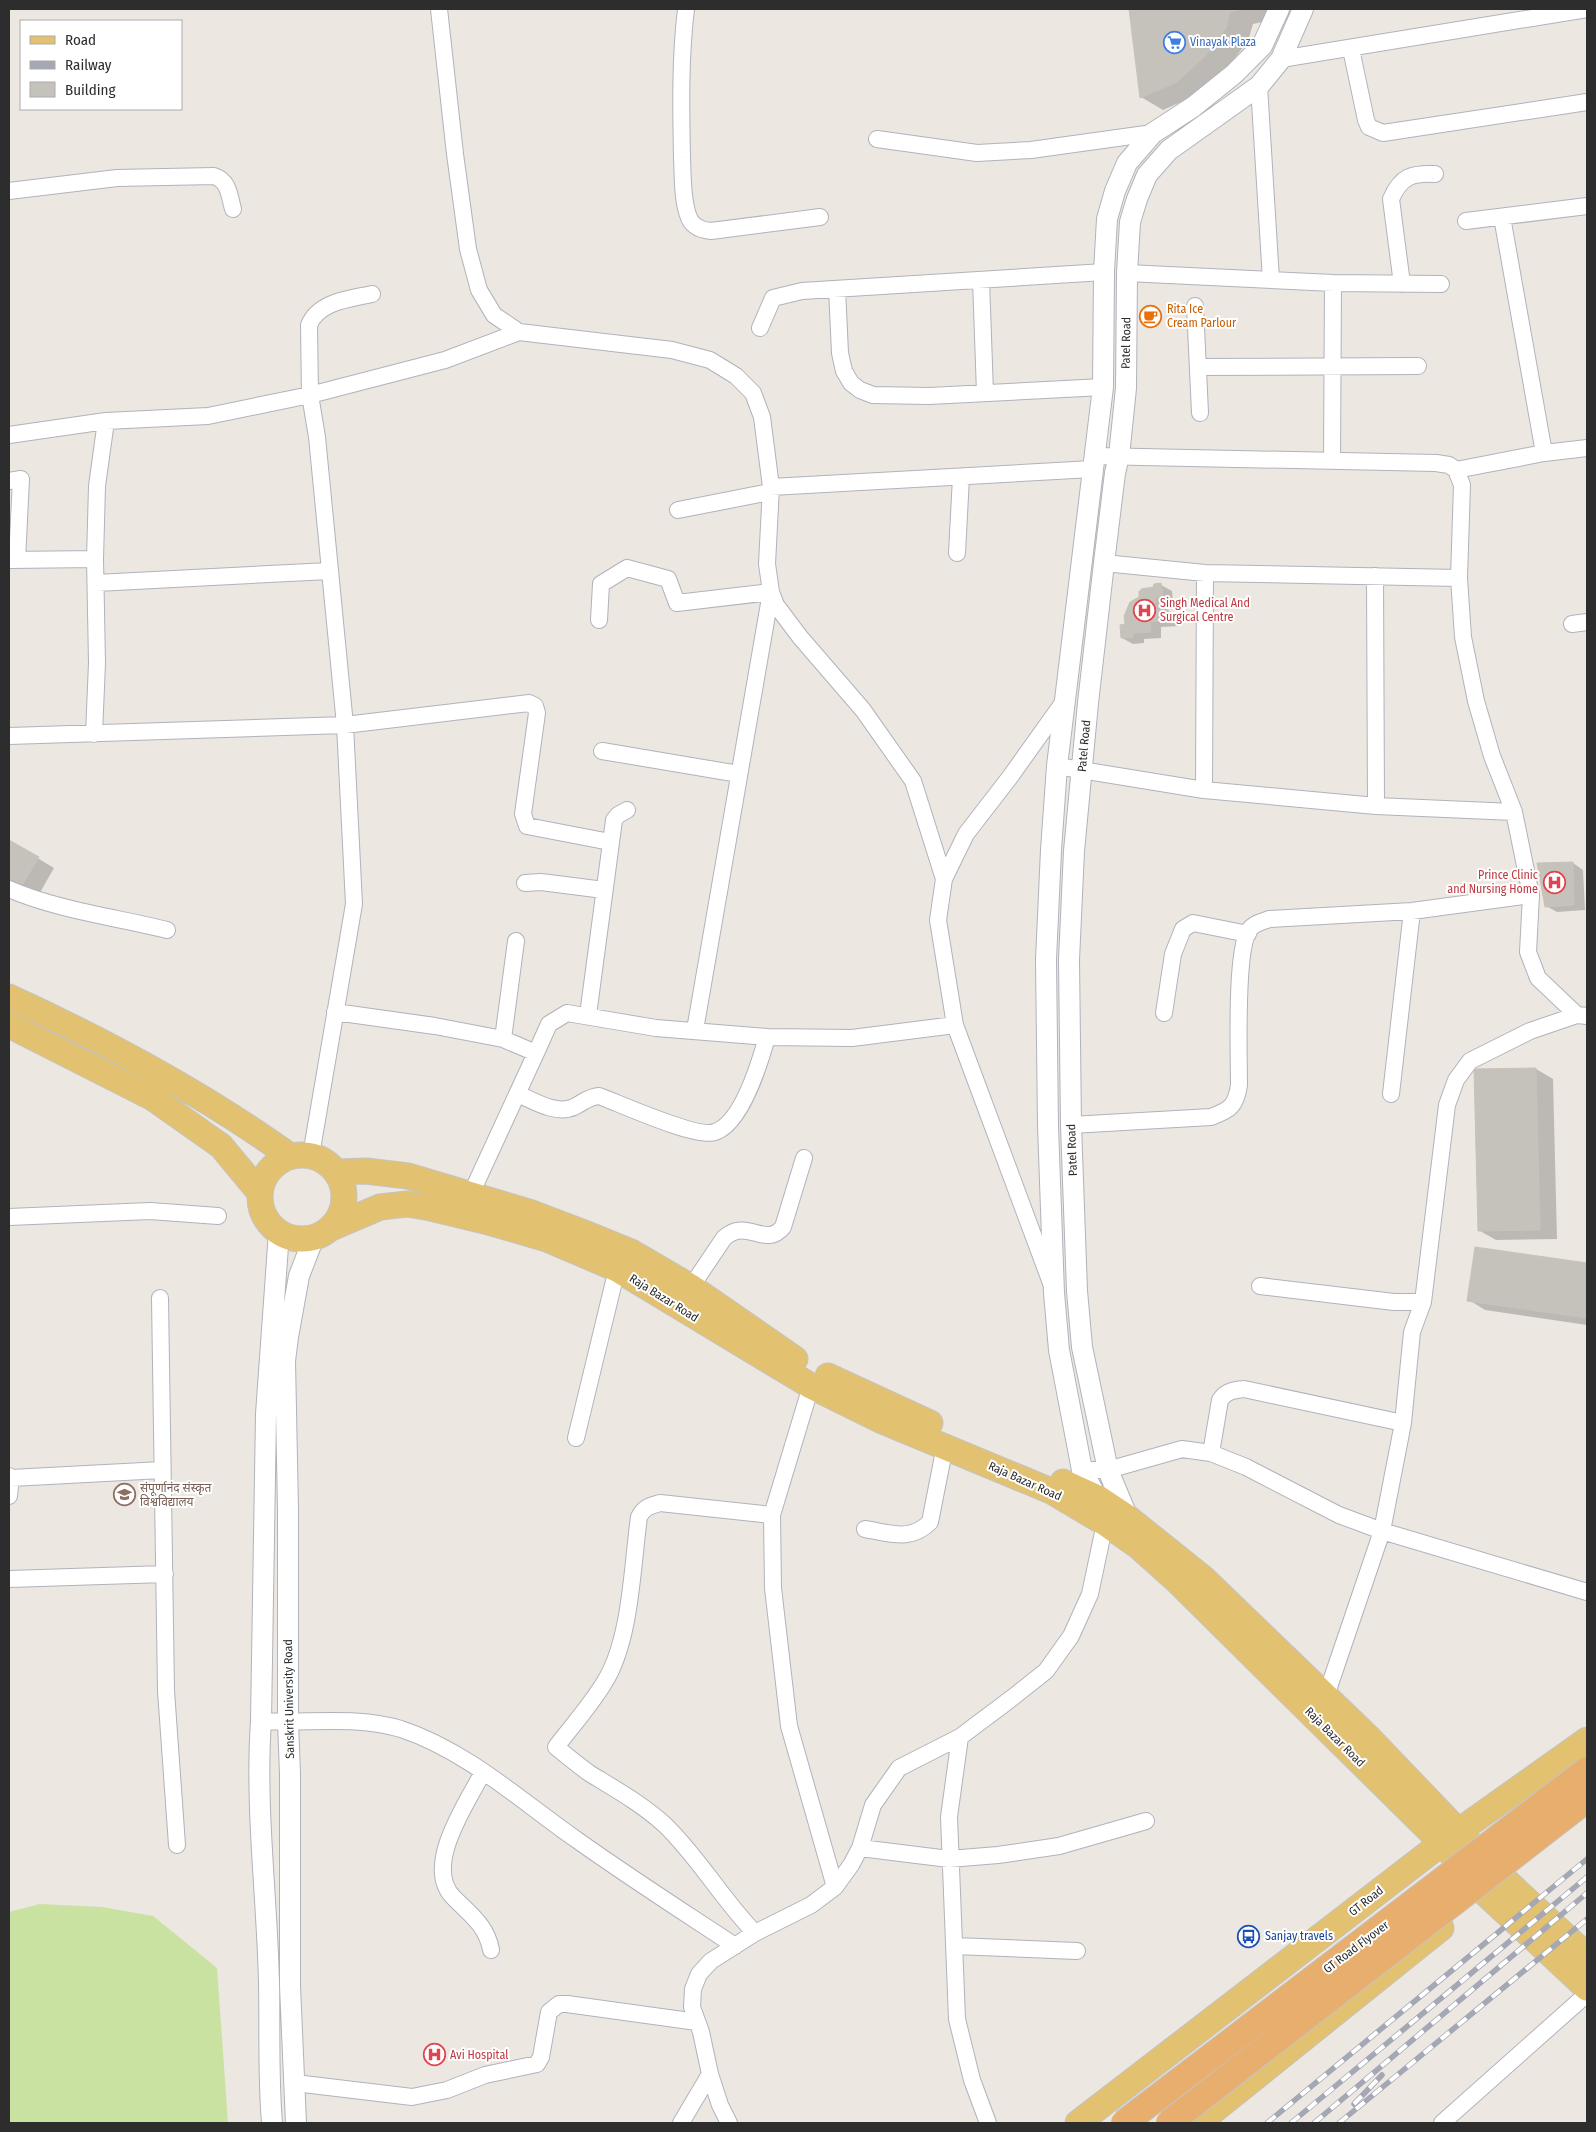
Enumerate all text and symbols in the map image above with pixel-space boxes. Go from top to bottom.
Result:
legend [20,20,182,110]
supermarket icon: Vinayak Plaza [1162,30,1186,54]
text: Road [65,31,96,49]
place label: Vinayak Plaza [1190,35,1256,49]
text: Railway [65,56,112,74]
text: Building [65,81,116,99]
place label: Rita Ice Cream Parlour [1167,302,1237,330]
cafe icon: Rita Ice Cream Parlour [1139,304,1163,328]
street label: Patel Road [1119,317,1133,369]
place label: Singh Medical And Surgical Centre [1160,596,1250,624]
hospital icon: Singh Medical And Surgical Centre [1132,598,1156,622]
street label: Patel Road [1075,719,1093,773]
place label: Prince Clinic and Nursing Home [1447,868,1538,896]
hospital icon: Prince Clinic and Nursing Home [1542,870,1566,894]
street label: Patel Road [1064,1124,1080,1176]
street label: Raja Bazar Road [627,1271,701,1325]
street label: Raja Bazar Road [986,1459,1064,1503]
place label: संपूर्णानंद संस्कृत विश्वविद्यालय [140,1481,213,1509]
school or university icon: संपूर्णानंद संस्कृत विश्वविद्यालय [112,1483,136,1507]
street label: Sanskrit University Road [281,1639,297,1759]
street label: Raja Bazar Road [1302,1704,1368,1770]
street label: GT Road [1346,1883,1386,1919]
street label: GT Road Flyover [1321,1917,1392,1976]
bus stop icon: Sanjay travels [1237,1924,1261,1948]
place label: Sanjay travels [1265,1929,1333,1943]
hospital icon: Avi Hospital [422,2043,446,2067]
place label: Avi Hospital [450,2048,508,2062]

